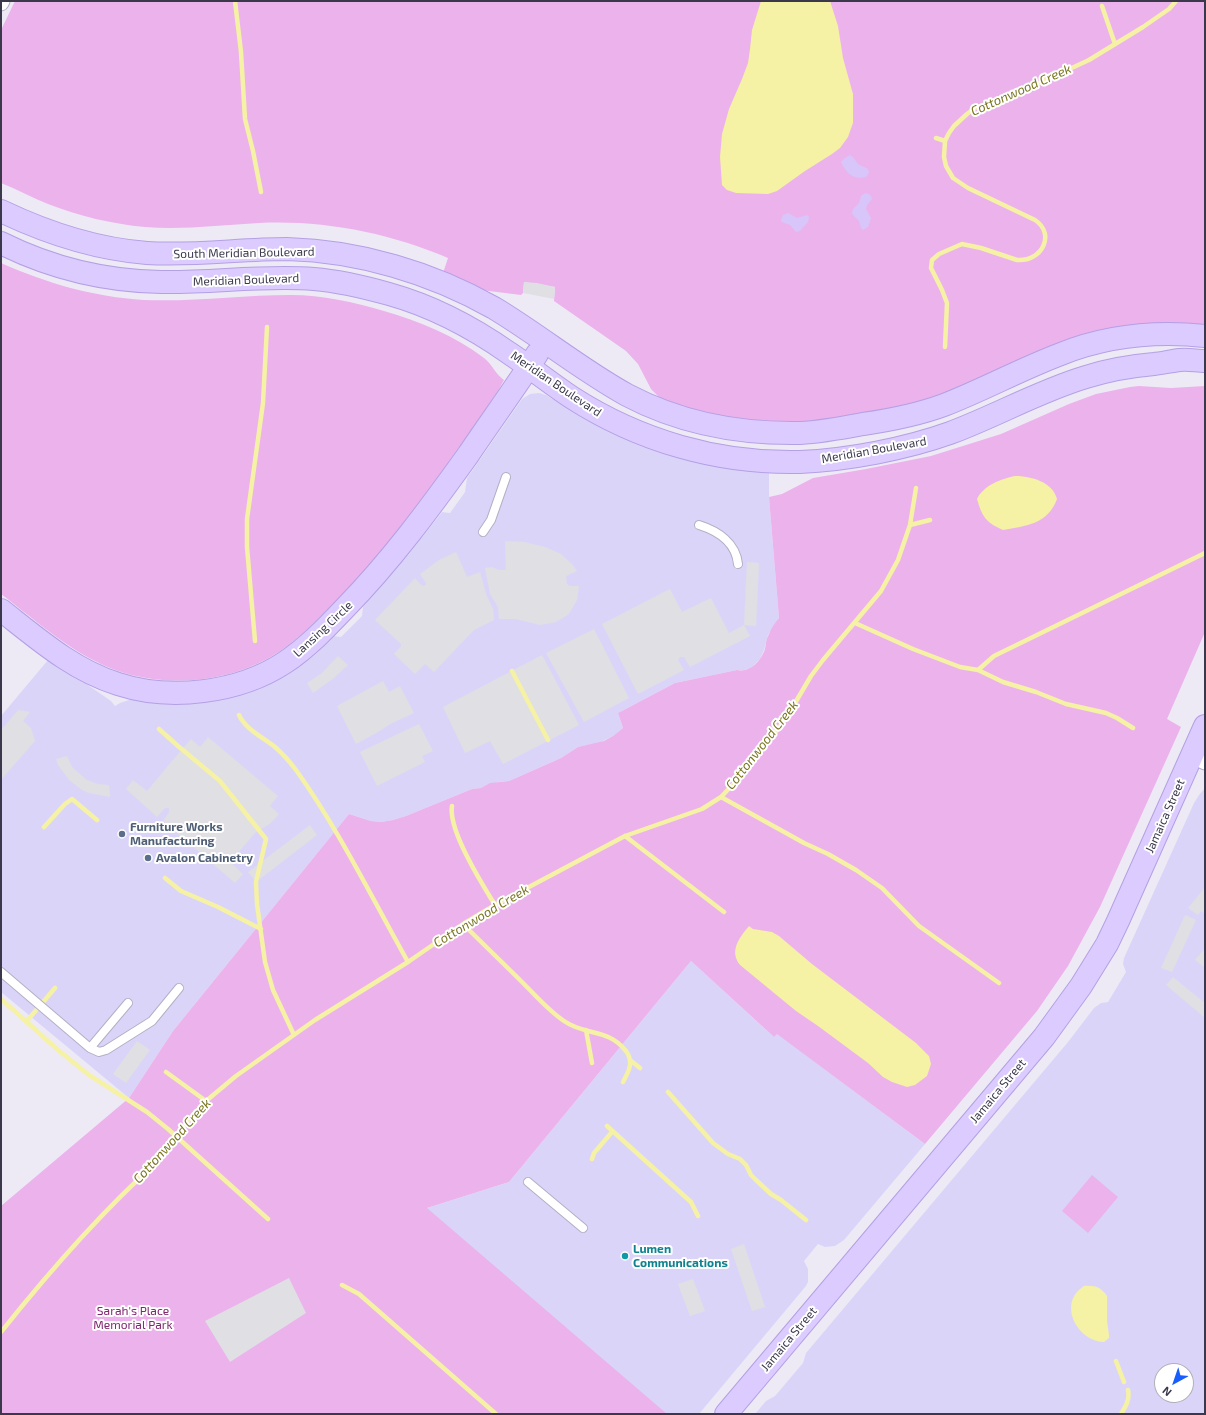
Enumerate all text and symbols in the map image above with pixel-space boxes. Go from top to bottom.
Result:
water label: Cottonwood Creek [968,61,1074,119]
street label: South Meridian Boulevard [173,245,315,261]
street label: Meridian Boulevard [193,271,299,289]
street label: Meridian Boulevard [508,348,604,420]
street label: Meridian Boulevard [820,434,928,466]
street label: Lansing Circle [290,598,356,660]
water label: Cottonwood Creek [722,697,802,793]
street label: Jamaica Street [1142,777,1188,855]
place label: Furniture Works Manufacturing [130,820,223,848]
marker: Furniture Works Manufacturing [117,829,127,839]
place label: Avalon Cabinetry [156,851,253,865]
marker: Avalon Cabinetry [143,853,153,863]
water label: Cottonwood Creek [431,881,531,951]
street label: Jamaica Street [967,1056,1029,1126]
water label: Cottonwood Creek [130,1095,214,1187]
place label: Lumen Communications [633,1242,728,1270]
marker: Lumen Communications [620,1251,630,1261]
park label: Sarah's Place Memorial Park [93,1304,173,1332]
street label: Jamaica Street [758,1304,820,1374]
north arrow [1154,1363,1194,1403]
text: N [1159,1384,1174,1399]

